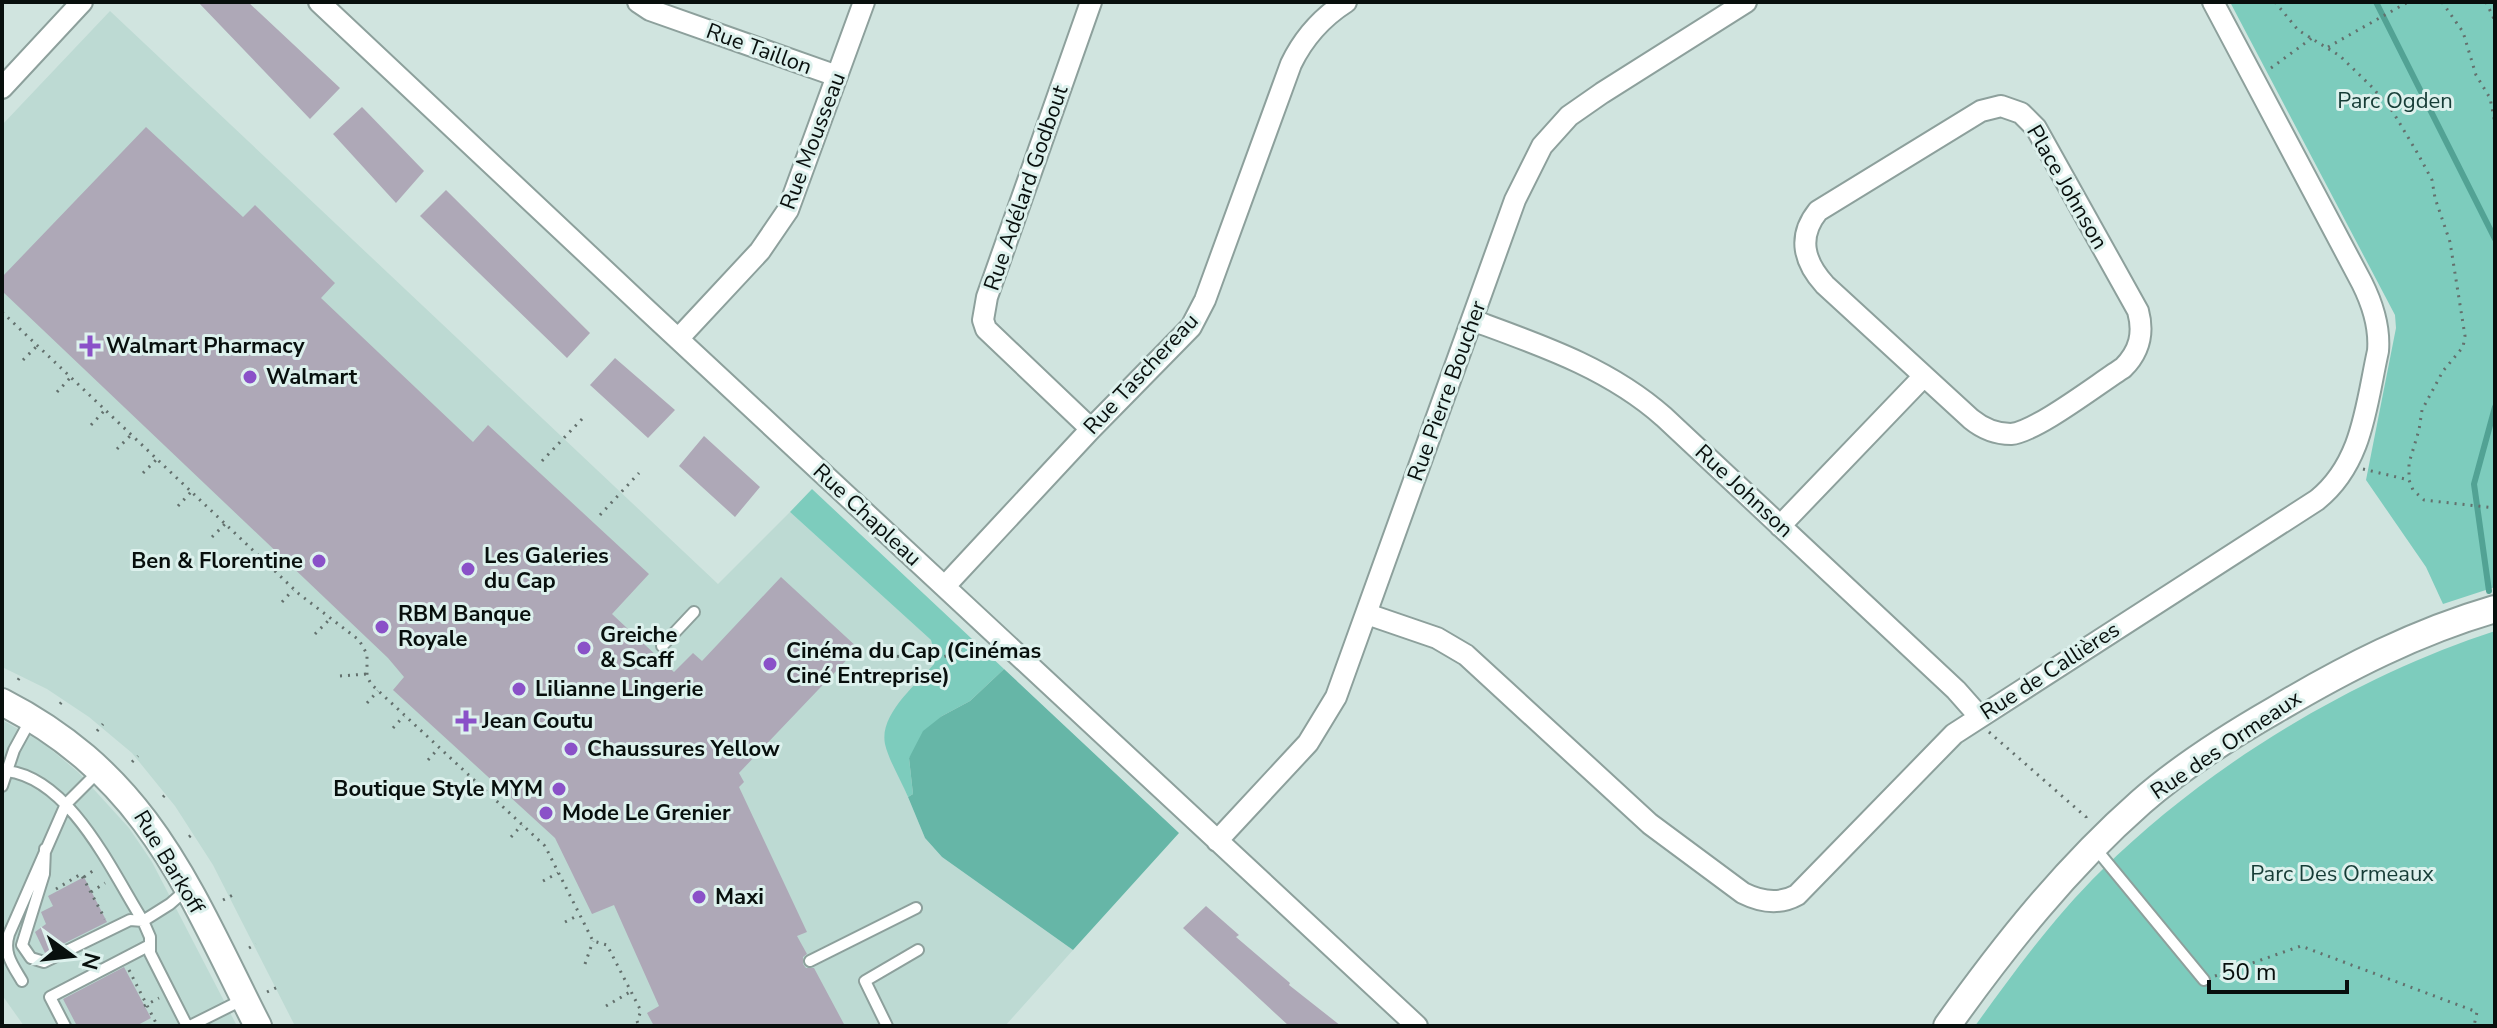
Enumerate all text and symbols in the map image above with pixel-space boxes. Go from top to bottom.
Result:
street label: Rue Taillon [702,16,816,82]
street label: Rue Mousseau [773,68,853,214]
street label: Rue Adélard Godbout [977,81,1075,295]
park label: Parc Ogden [2337,86,2453,116]
street label: Place Johnson [2019,119,2115,255]
street label: Rue Pierre Boucher [1400,297,1494,485]
street label: Rue Taschereau [1077,307,1205,441]
place label: Walmart Pharmacy [106,331,305,361]
marker: Walmart Pharmacy [81,337,99,355]
place label: Walmart [266,362,358,392]
marker: Walmart [241,368,259,386]
street label: Rue Johnson [1688,438,1800,544]
street label: Rue Chapleau [806,457,928,573]
place label: Les Galeries du Cap [484,541,609,596]
place label: Ben & Florentine [131,546,303,576]
marker: Ben & Florentine [310,552,328,570]
marker: Les Galeries du Cap [459,560,477,578]
place label: RBM Banque Royale [398,599,531,654]
street label: Rue de Callières [1975,615,2125,727]
marker: RBM Banque Royale [373,618,391,636]
place label: Greiche & Scaff [600,620,677,675]
place label: Cinéma du Cap (Cinémas Ciné Entreprise) [786,636,1041,691]
marker: Greiche & Scaff [575,639,593,657]
marker: Cinéma du Cap (Cinémas Ciné Entreprise) [761,655,779,673]
place label: Lilianne Lingerie [535,674,704,704]
marker: Lilianne Lingerie [510,680,528,698]
street label: Rue des Ormeaux [2145,683,2308,807]
place label: Jean Coutu [481,706,593,736]
marker: Jean Coutu [457,712,475,730]
place label: Chaussures Yellow [587,734,780,764]
marker: Chaussures Yellow [562,740,580,758]
place label: Boutique Style MYM [333,774,543,804]
marker: Boutique Style MYM [550,780,568,798]
place label: Mode Le Grenier [562,798,731,828]
marker: Mode Le Grenier [537,804,555,822]
street label: Rue Barkoff [126,805,212,920]
park label: Parc Des Ormeaux [2250,859,2434,889]
place label: Maxi [715,882,764,912]
marker: Maxi [690,888,708,906]
north arrow [32,916,112,996]
scale bar [2209,944,2347,994]
text: N [74,949,107,973]
text: 50 m [2221,956,2277,988]

